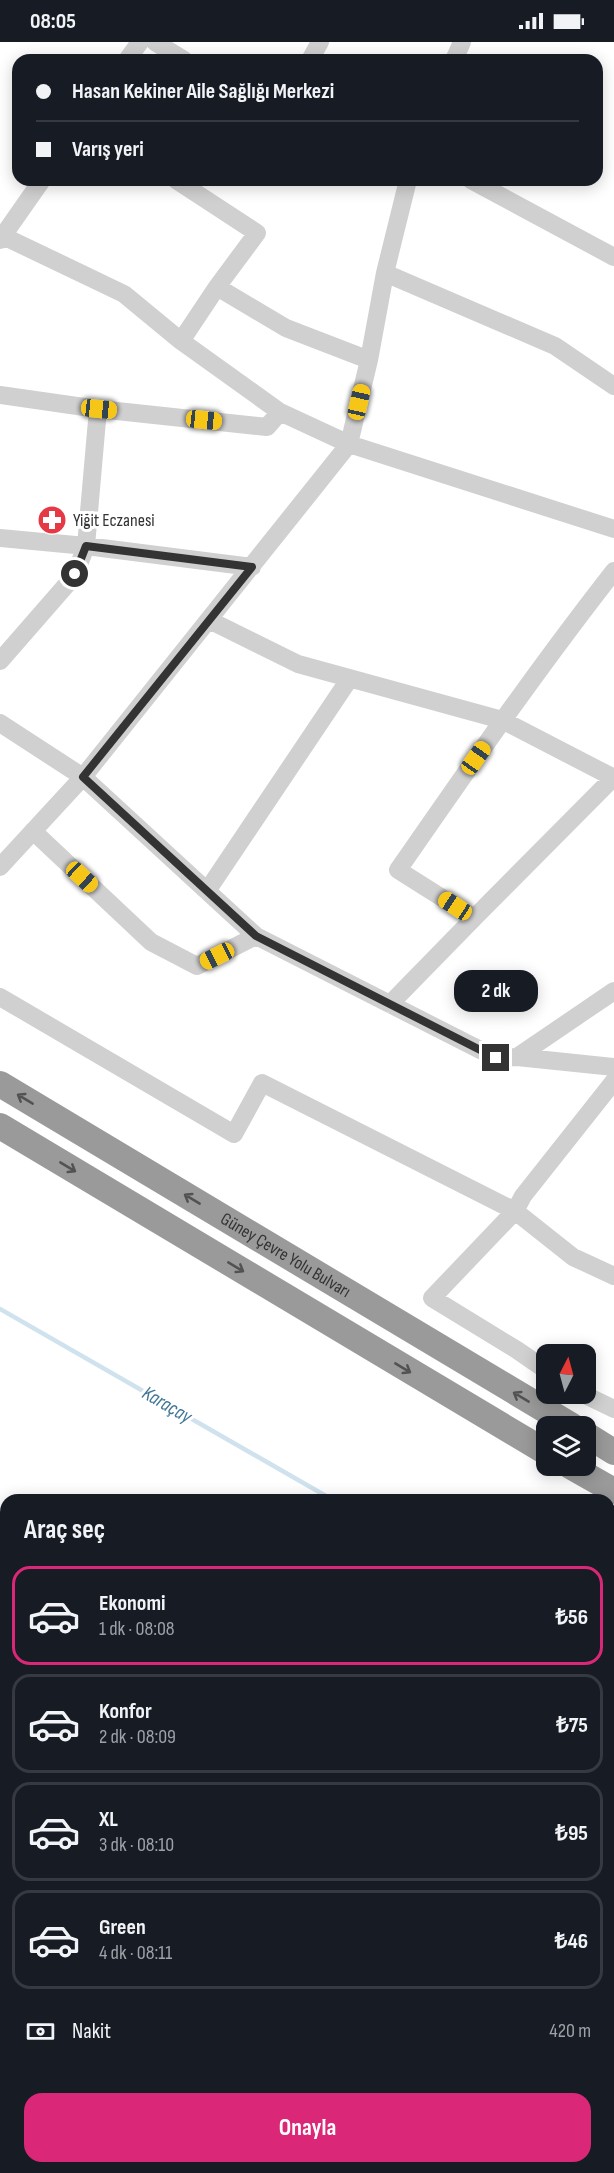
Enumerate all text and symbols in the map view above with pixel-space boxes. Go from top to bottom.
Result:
text: 08:05 [30,8,76,35]
text: Hasan Kekiner Aile Sağlığı Merkezi [72,78,334,105]
text: Varış yeri [72,136,144,163]
car [346,382,372,422]
car [80,398,118,420]
car [185,409,223,431]
pharmacy icon: Yiğit Eczanesi [36,504,68,536]
place label: Yiğit Eczanesi [73,510,155,531]
route start [61,560,88,587]
car [458,738,494,778]
car [63,858,101,896]
car [435,889,475,923]
car [197,940,237,972]
callout: 2 dk [454,971,538,1013]
text: 2 dk [481,979,511,1003]
route end [482,1044,509,1071]
one-way arrow [17,1093,34,1105]
one-way arrow [59,1161,76,1173]
one-way arrow [184,1193,201,1205]
street label: Güney Çevre Yolu Bulvarı [217,1208,355,1302]
one-way arrow [227,1261,244,1273]
north arrow [536,1344,596,1404]
map controls [536,1344,596,1476]
one-way arrow [394,1362,411,1374]
water label: Karaçay [138,1381,197,1429]
one-way arrow [513,1390,530,1402]
button: layers [536,1416,596,1476]
text: Araç seç [24,1514,105,1546]
icon: car [27,1589,81,1643]
text: Ekonomi [99,1590,165,1617]
text: ₺56 [555,1604,588,1631]
text: 1 dk · 08:08 [99,1617,175,1641]
icon: car [27,1697,81,1751]
text: Konfor [99,1698,152,1725]
text: ₺75 [556,1712,588,1739]
text: 2 dk · 08:09 [99,1725,176,1749]
icon: car [27,1805,81,1859]
text: XL [99,1806,118,1833]
text: ₺95 [555,1820,588,1847]
text: 3 dk · 08:10 [99,1833,174,1857]
icon: car [27,1913,81,1967]
text: Green [99,1914,146,1941]
text: ₺46 [555,1928,588,1955]
text: 4 dk · 08:11 [99,1941,172,1965]
icon: cash [24,2015,57,2048]
text: Nakit [72,2018,111,2045]
text: 420 m [549,2019,591,2043]
button: Onayla [24,2093,591,2162]

